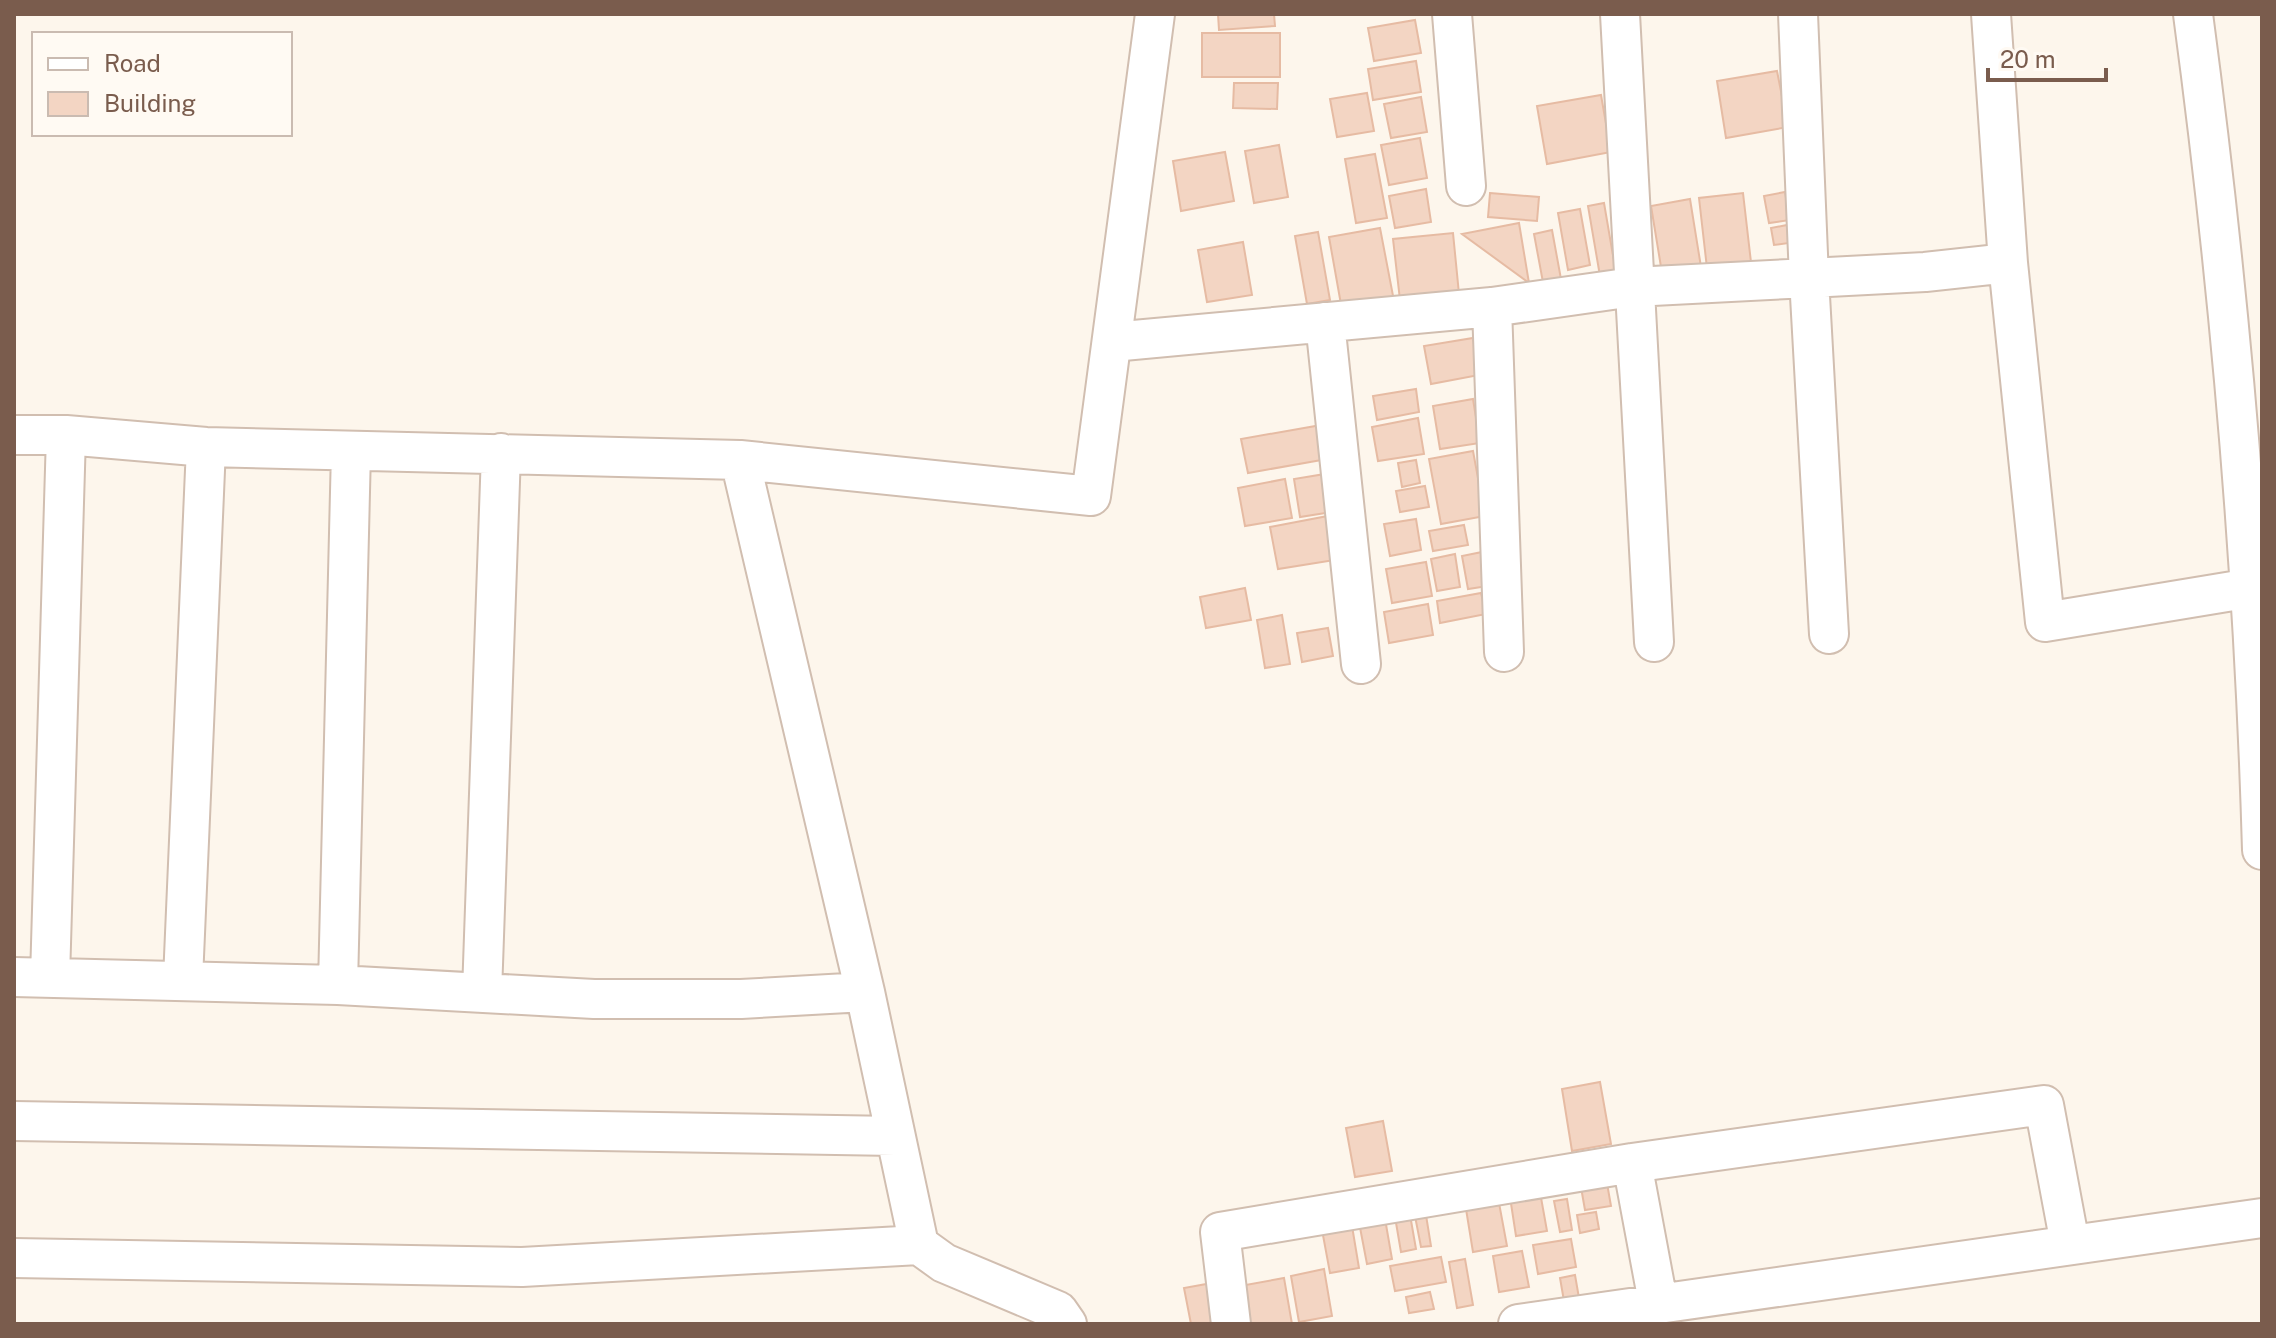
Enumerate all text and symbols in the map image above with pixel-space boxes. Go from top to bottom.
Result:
legend [32,32,292,136]
scale bar [1988,32,2106,82]
text: 20 m [2000,45,2056,73]
text: Road [104,49,161,77]
text: Building [104,89,196,117]

